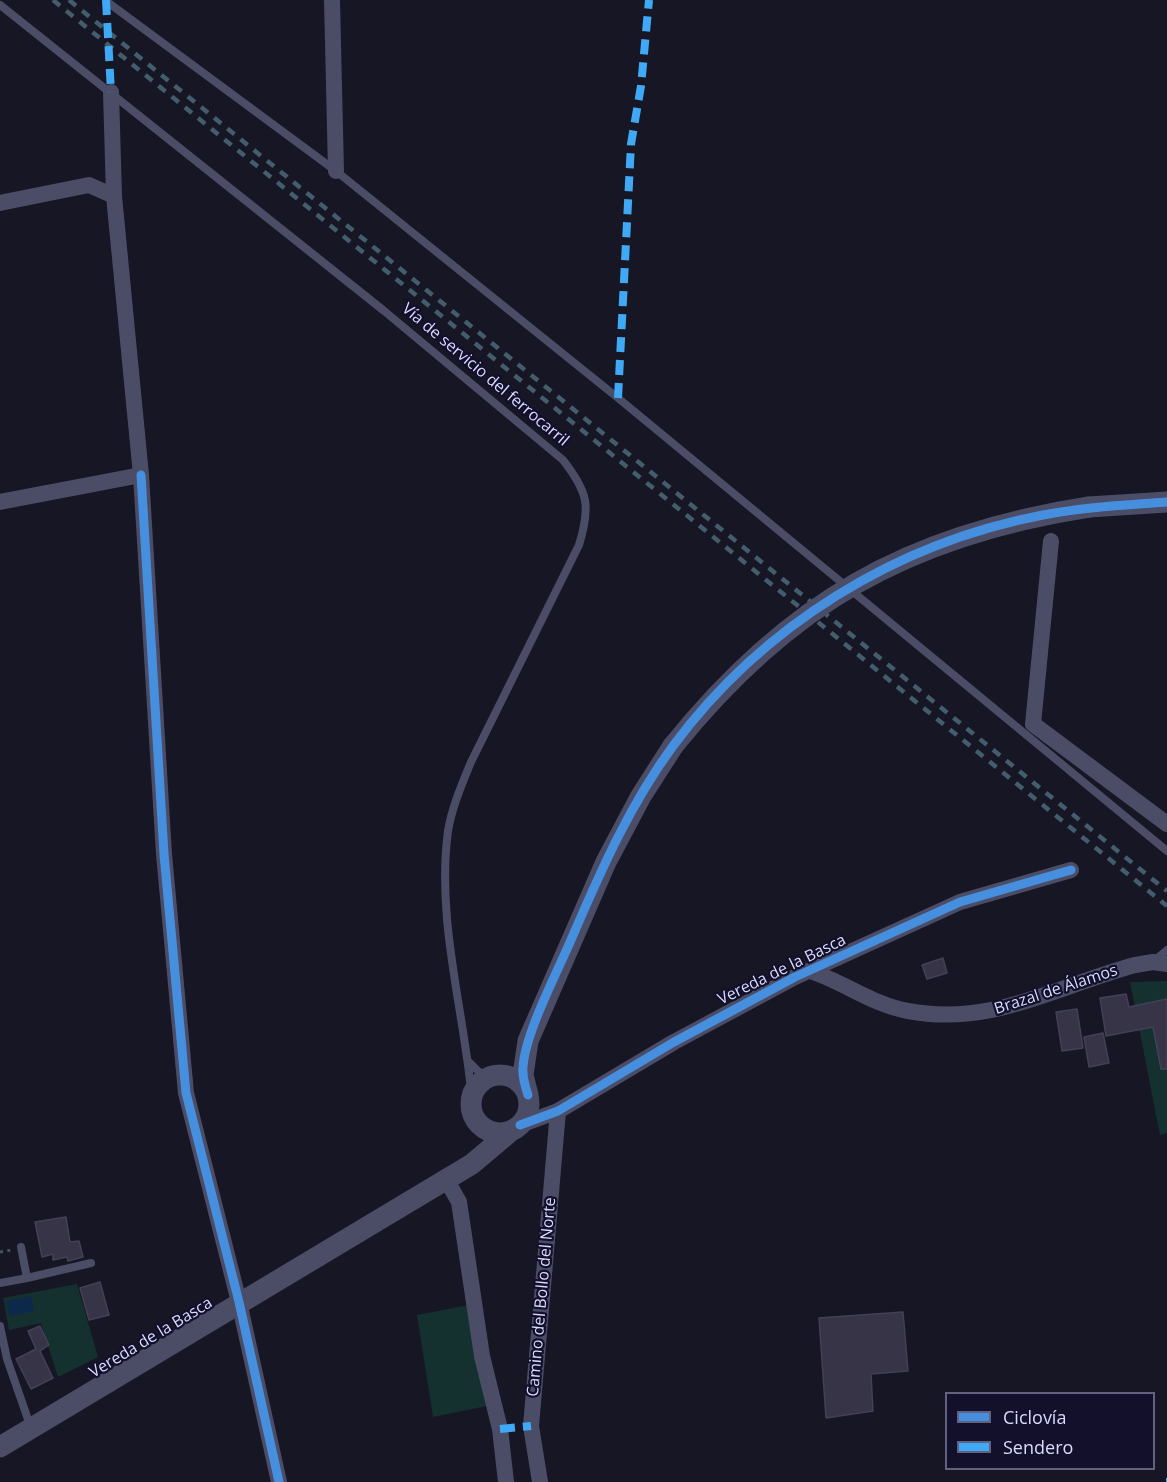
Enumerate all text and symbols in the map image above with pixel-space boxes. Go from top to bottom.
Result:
street label: Vía de servicio del ferrocarril [398,300,572,450]
street label: Vereda de la Basca [715,931,849,1009]
street label: Brazal de Álamos [992,961,1120,1019]
street label: Camino del Bollo del Norte [524,1197,560,1397]
street label: Vereda de la Basca [86,1294,216,1382]
legend [945,1392,1155,1470]
text: Ciclovía [1003,1405,1066,1429]
text: Sendero [1003,1435,1073,1459]

